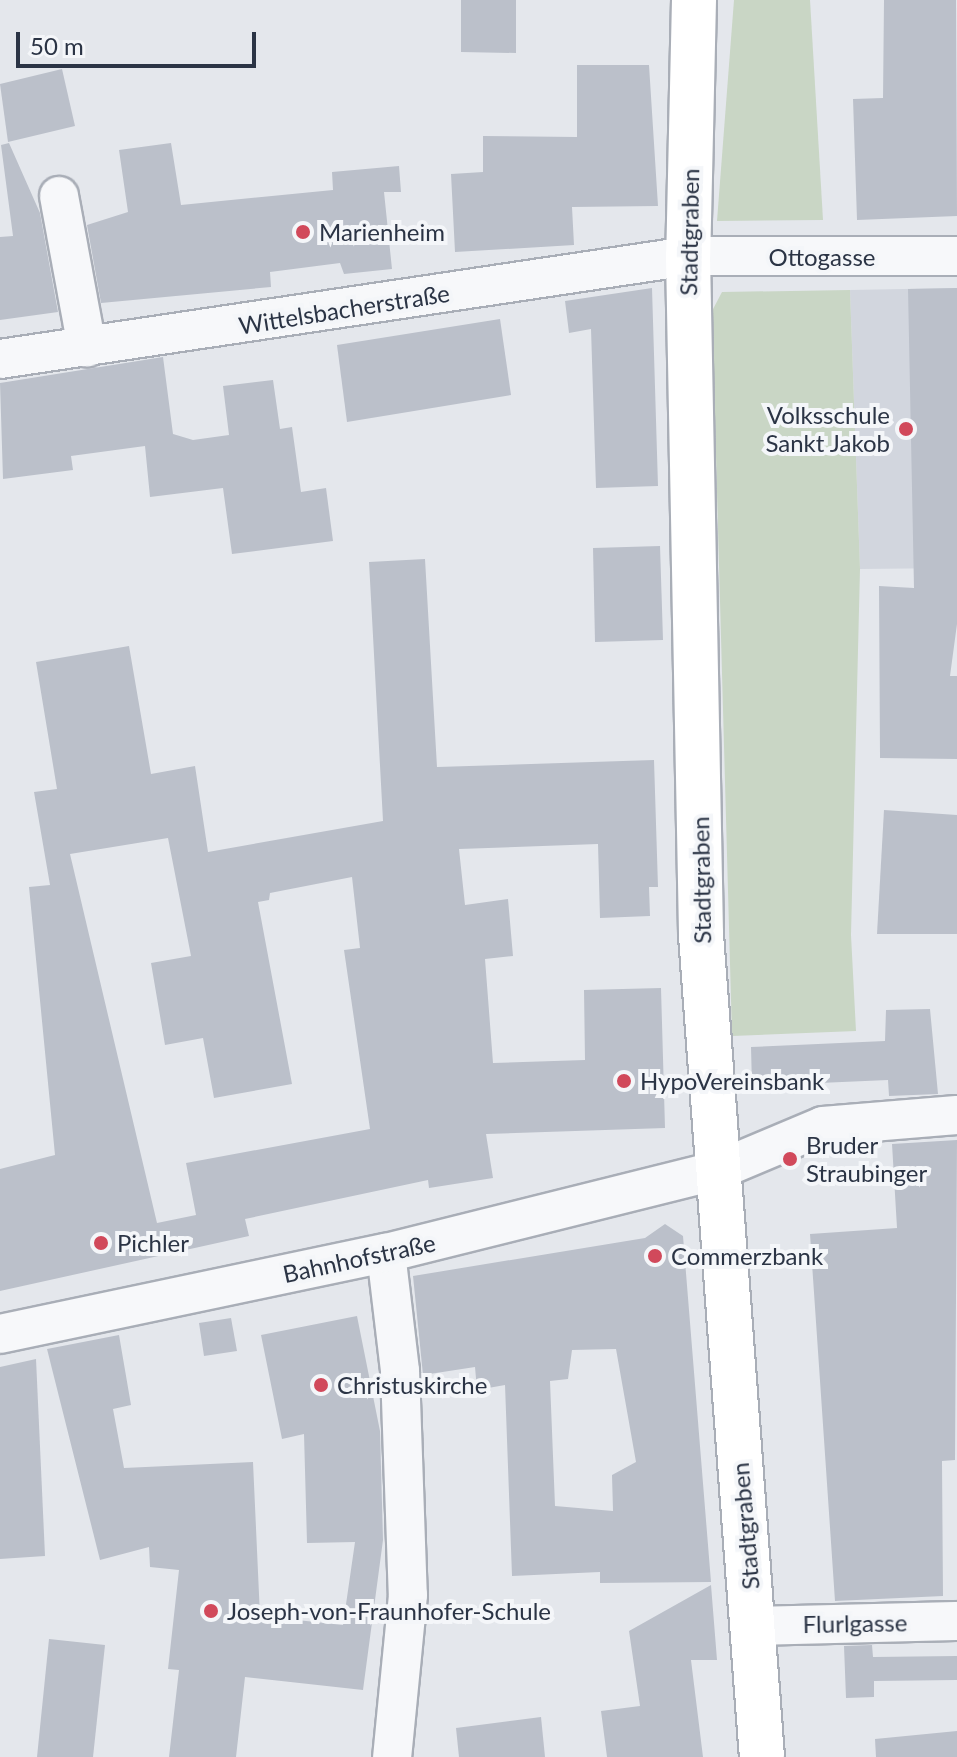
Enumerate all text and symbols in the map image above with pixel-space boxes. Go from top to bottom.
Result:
scale bar [20,16,260,66]
text: 50 m [30,31,84,60]
street label: Stadtgraben [673,168,705,296]
place label: Marienheim [319,218,445,246]
marker: Marienheim [294,223,312,241]
street label: Ottogasse [769,243,875,271]
street label: Wittelsbacherstraße [236,278,452,340]
place label: Volksschule Sankt Jakob [765,401,890,457]
marker: Volksschule Sankt Jakob [897,420,915,438]
street label: Stadtgraben [685,816,717,944]
place label: HypoVereinsbank [640,1067,824,1095]
marker: HypoVereinsbank [615,1072,633,1090]
place label: Bruder Straubinger [806,1131,927,1187]
marker: Bruder Straubinger [781,1150,799,1168]
street label: Bahnhofstraße [280,1228,438,1288]
place label: Pichler [117,1229,189,1257]
marker: Pichler [92,1234,110,1252]
place label: Commerzbank [671,1242,823,1270]
marker: Commerzbank [646,1247,664,1265]
place label: Christuskirche [337,1371,487,1399]
marker: Christuskirche [312,1376,330,1394]
street label: Stadtgraben [725,1461,765,1591]
place label: Joseph-von-Fraunhofer-Schule [227,1597,551,1625]
marker: Joseph-von-Fraunhofer-Schule [202,1602,220,1620]
street label: Flurlgasse [802,1608,908,1638]

